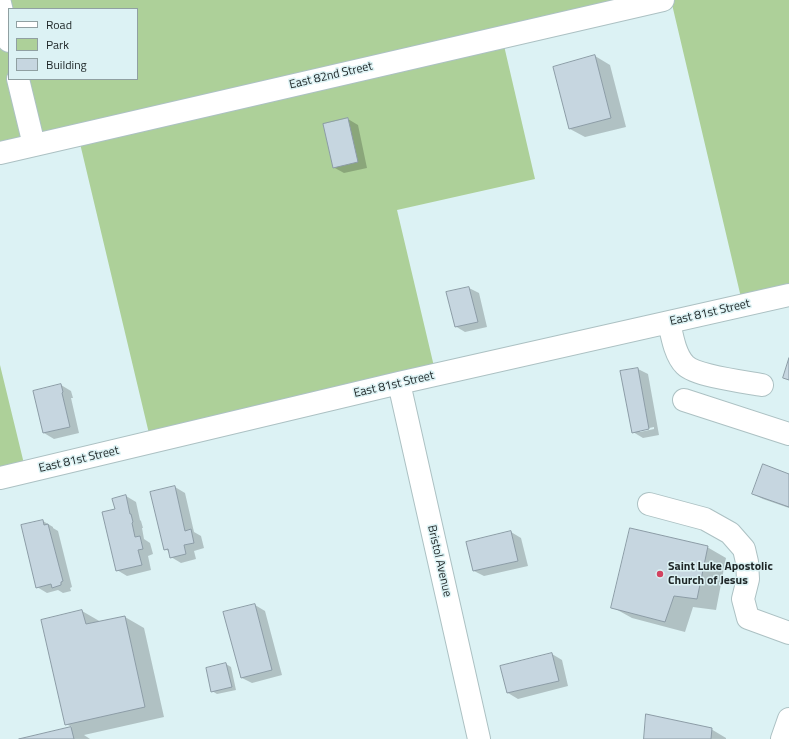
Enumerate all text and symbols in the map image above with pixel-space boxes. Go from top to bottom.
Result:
legend [8,8,138,80]
text: Road [46,15,72,34]
text: Park [46,35,69,54]
text: Building [46,55,87,74]
street label: East 82nd Street [288,59,374,93]
street label: East 81st Street [668,297,752,329]
street label: East 81st Street [352,369,436,401]
street label: East 81st Street [37,444,121,476]
street label: Bristol Avenue [424,524,454,598]
place label: Saint Luke Apostolic Church of Jesus [668,560,773,588]
marker: Saint Luke Apostolic Church of Jesus [655,569,665,579]

